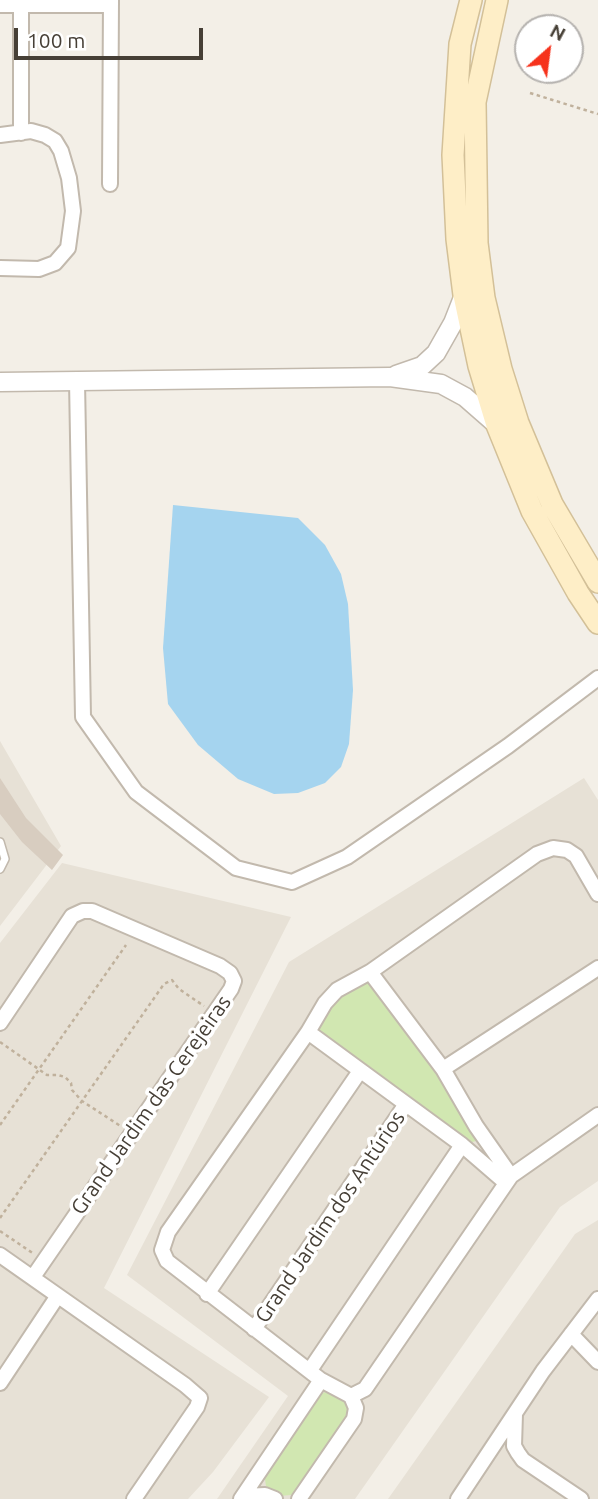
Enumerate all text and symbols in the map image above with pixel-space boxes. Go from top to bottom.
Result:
scale bar [18,14,206,58]
north arrow [514,14,584,84]
text: N [546,19,569,45]
text: 100 m [27,28,85,52]
street label: Grand Jardim das Cerejeiras [66,991,236,1219]
street label: Grand Jardim dos Antúrios [250,1106,410,1328]

